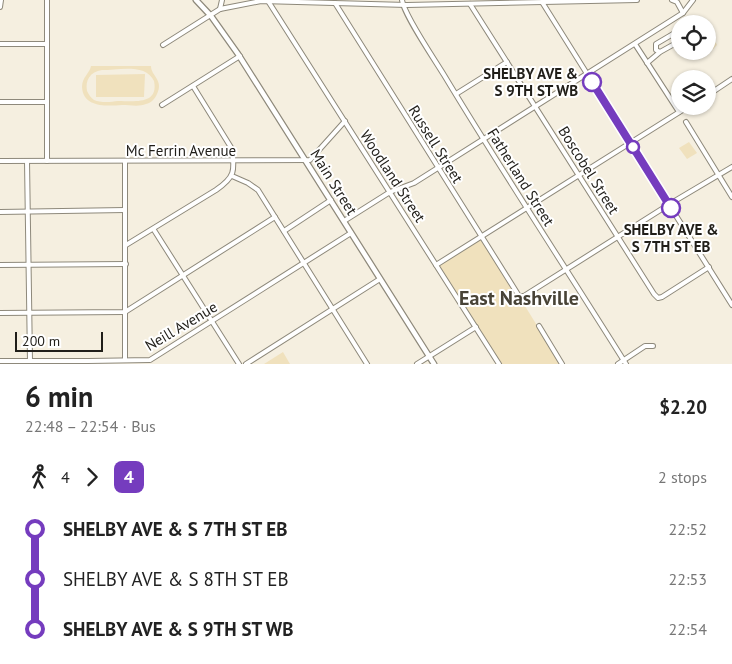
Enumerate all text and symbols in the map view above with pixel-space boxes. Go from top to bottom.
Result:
map controls [671,15,716,115]
button: locate [671,15,716,60]
place label: SHELBY AVE & S 9TH ST WB [483,64,578,100]
button: layers [671,70,716,115]
marker: SHELBY AVE & S 9TH ST WB [582,72,602,92]
street label: Russell Street [405,102,467,186]
street label: Boscobel Street [554,123,624,217]
street label: Fatherland Street [483,125,559,229]
street label: Woodland Street [356,126,430,226]
unlabelled marker [626,140,640,154]
street label: Mc Ferrin Avenue [126,141,236,160]
street label: Main Street [306,146,362,218]
marker: SHELBY AVE & S 7TH ST EB [661,198,681,218]
place label: SHELBY AVE & S 7TH ST EB [624,220,718,256]
district label: East Nashville [459,285,579,311]
street label: Neill Avenue [141,297,221,355]
scale bar [15,329,102,352]
text: 200 m [22,332,60,350]
text: 6 min [25,378,93,415]
text: $2.20 [659,395,707,419]
text: 22:48 – 22:54 · Bus [25,416,156,436]
icon: walk [25,463,53,491]
icon: forward [78,463,106,491]
text: 4 [124,465,134,488]
text: 4 [61,467,70,487]
text: 2 stops [658,467,707,487]
text: SHELBY AVE & S 7TH ST EB [63,517,287,541]
text: 22:52 [669,519,707,539]
text: SHELBY AVE & S 8TH ST EB [63,567,289,591]
text: 22:53 [669,569,707,589]
text: SHELBY AVE & S 9TH ST WB [63,617,293,641]
text: 22:54 [669,619,707,639]

